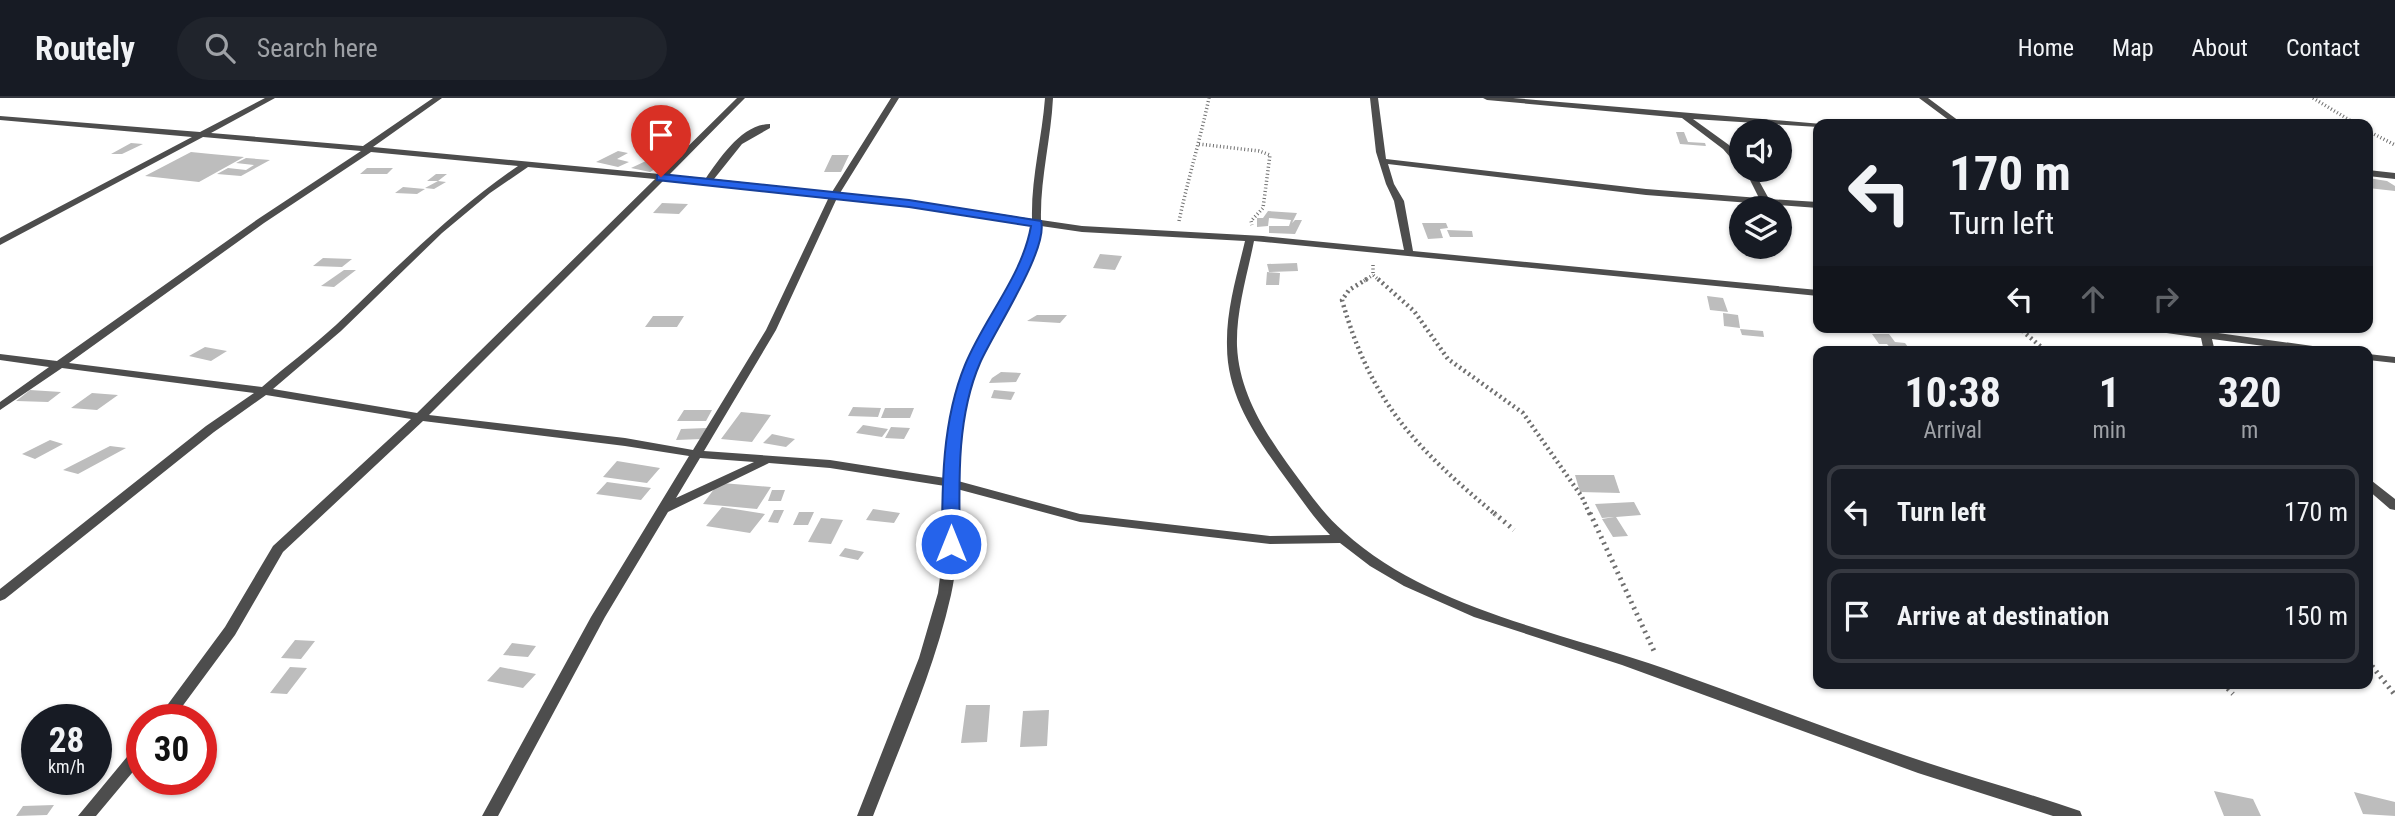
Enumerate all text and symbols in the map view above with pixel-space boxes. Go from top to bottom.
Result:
search box [177,17,667,80]
text: Routely [35,29,135,68]
icon: search [201,29,239,67]
text: Search here [257,33,378,63]
text: Home [2018,34,2074,62]
text: Map [2112,34,2154,62]
text: About [2192,34,2248,62]
text: Contact [2286,34,2360,62]
pin [631,105,691,177]
icon: arrive [642,116,680,154]
map controls [1729,119,1792,259]
button: sound [1729,119,1792,182]
text: 170 m [1949,145,2071,202]
icon: left [1834,147,1925,238]
button: layers [1729,196,1792,259]
text: Turn left [1949,204,2054,242]
icon: left [2001,280,2039,318]
icon: ahead [2074,280,2112,318]
icon: right [2147,280,2185,318]
text: 10:38 [1905,368,2001,417]
text: 1 [2099,368,2120,417]
text: 320 [2218,368,2281,417]
text: Arrival [1923,417,1982,444]
text: min [2092,417,2126,444]
text: m [2241,417,2258,444]
icon: left [1838,493,1876,531]
text: Turn left [1897,497,1986,527]
text: 170 m [2284,497,2348,527]
position arrow [914,507,988,581]
icon: arrive [1838,597,1876,635]
text: Arrive at destination [1897,601,2109,631]
text: 150 m [2284,601,2348,631]
speed limit sign: 30 [126,704,217,795]
text: 28 [49,720,84,761]
text: km/h [48,756,85,777]

